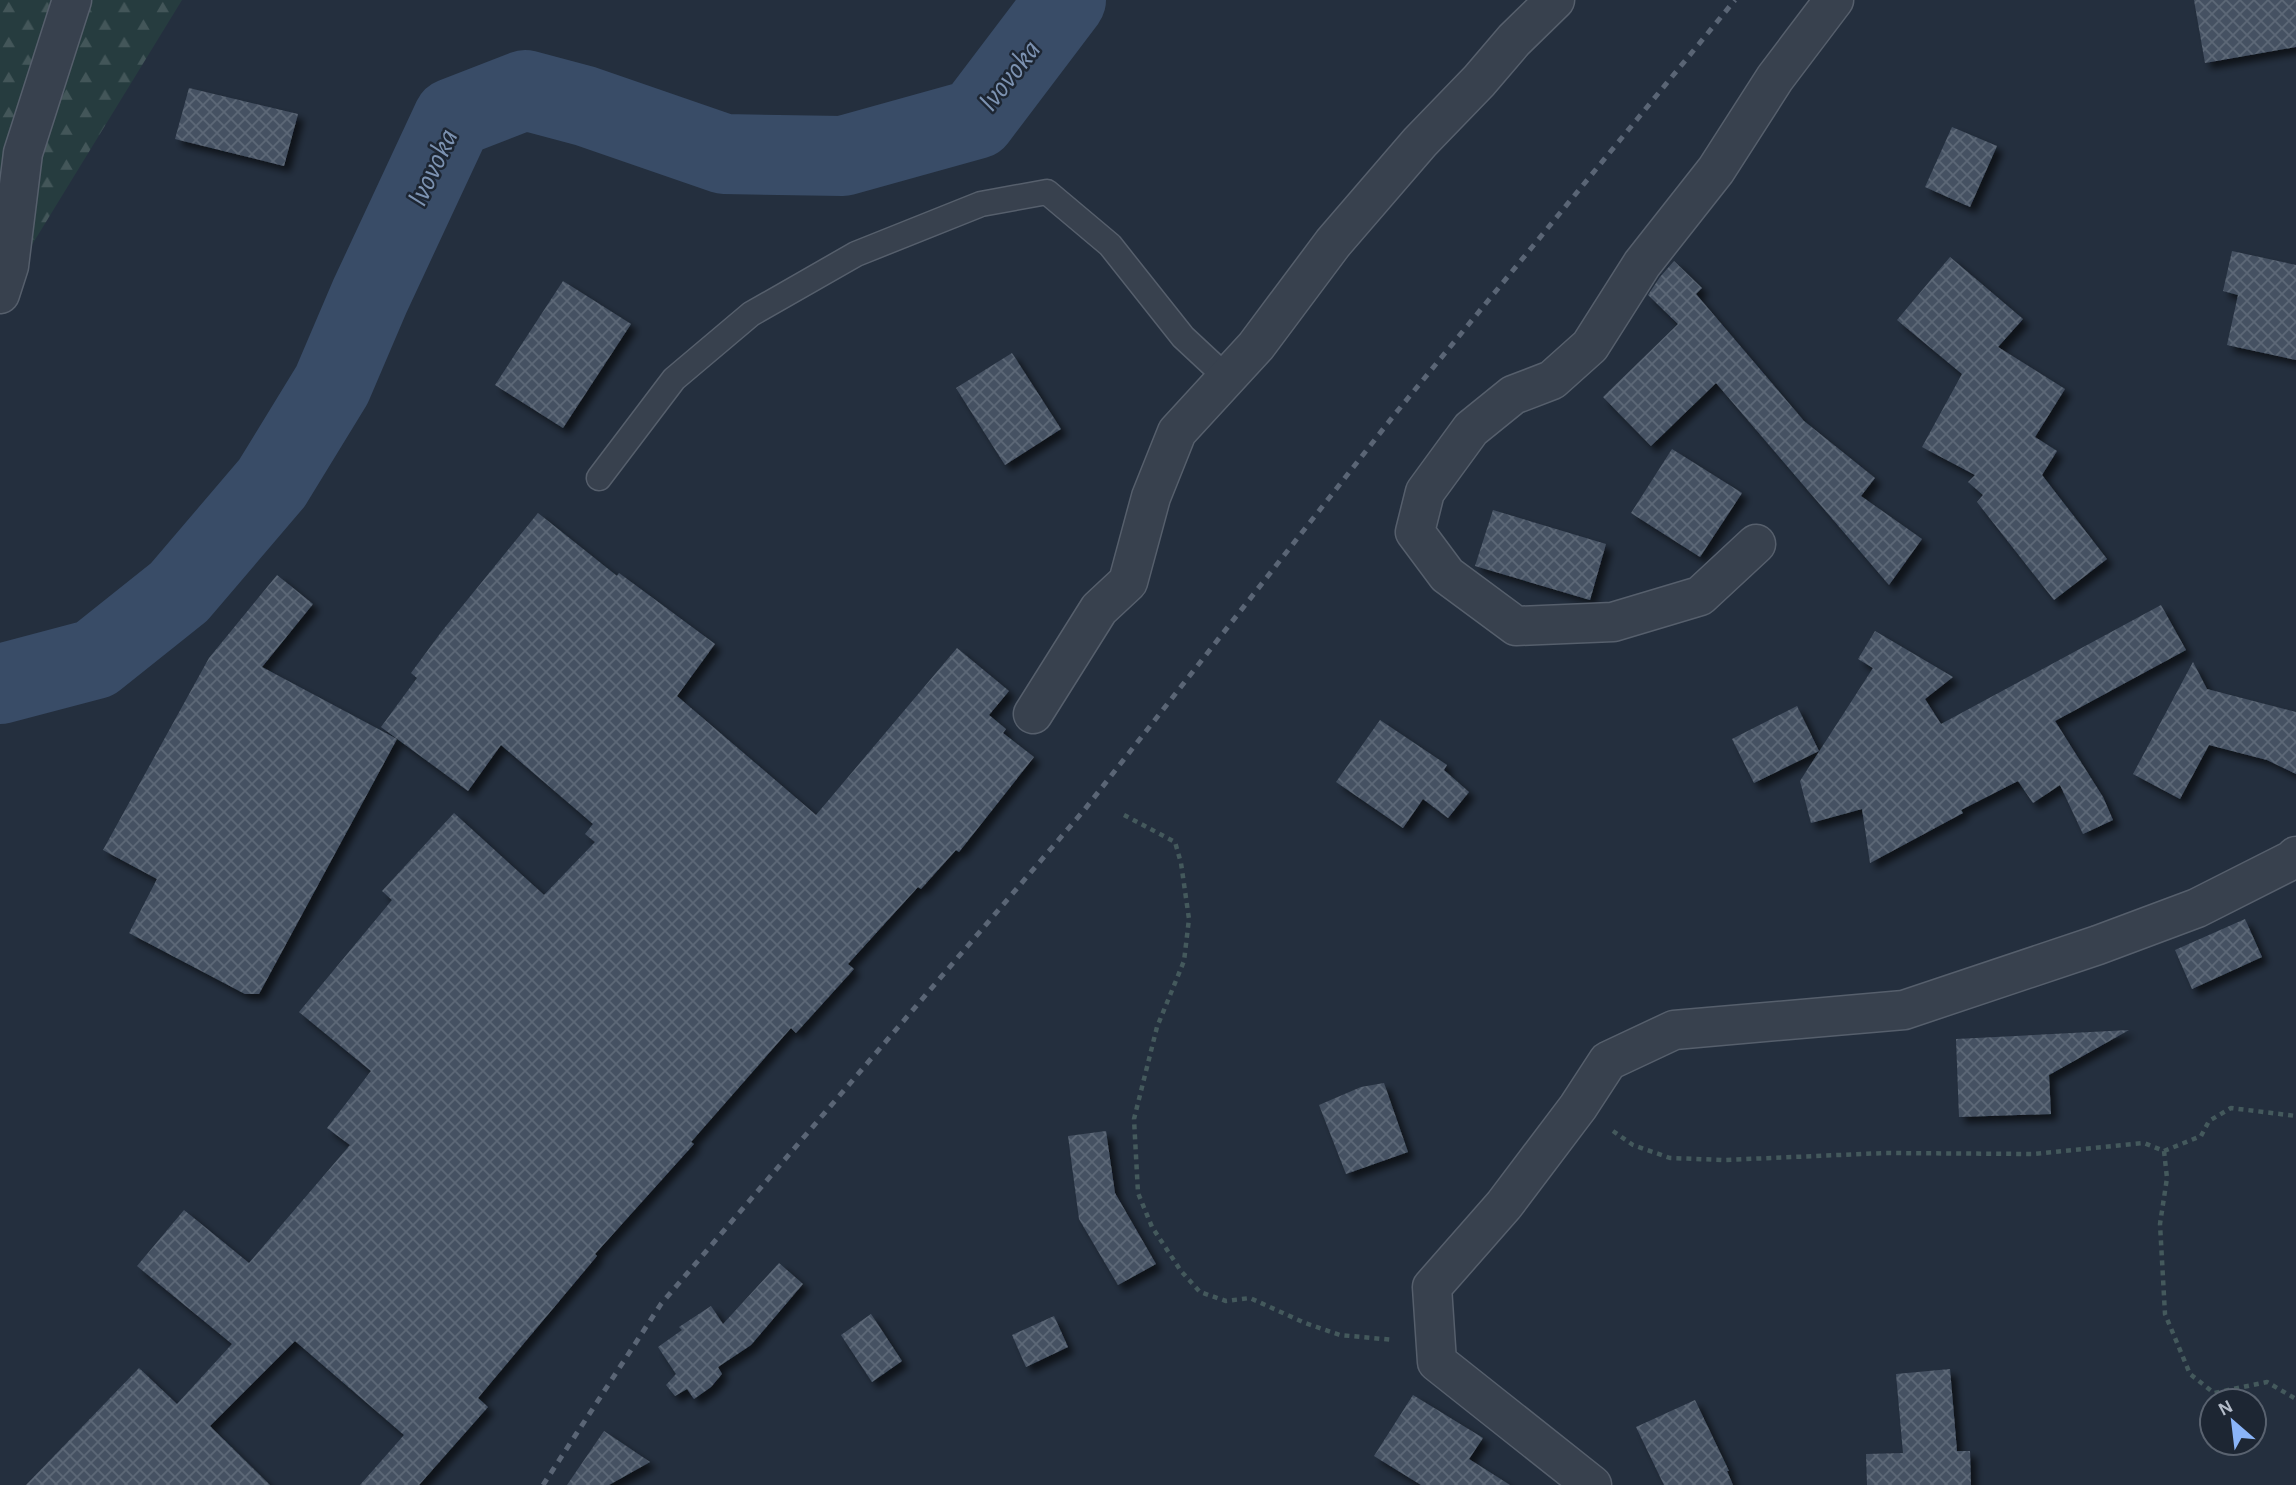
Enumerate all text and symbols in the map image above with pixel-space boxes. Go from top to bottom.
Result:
water label: Ivovoka [973,34,1047,117]
water label: Ivovoka [402,124,464,211]
north arrow [2198,1387,2268,1457]
text: N [2215,1397,2236,1420]

